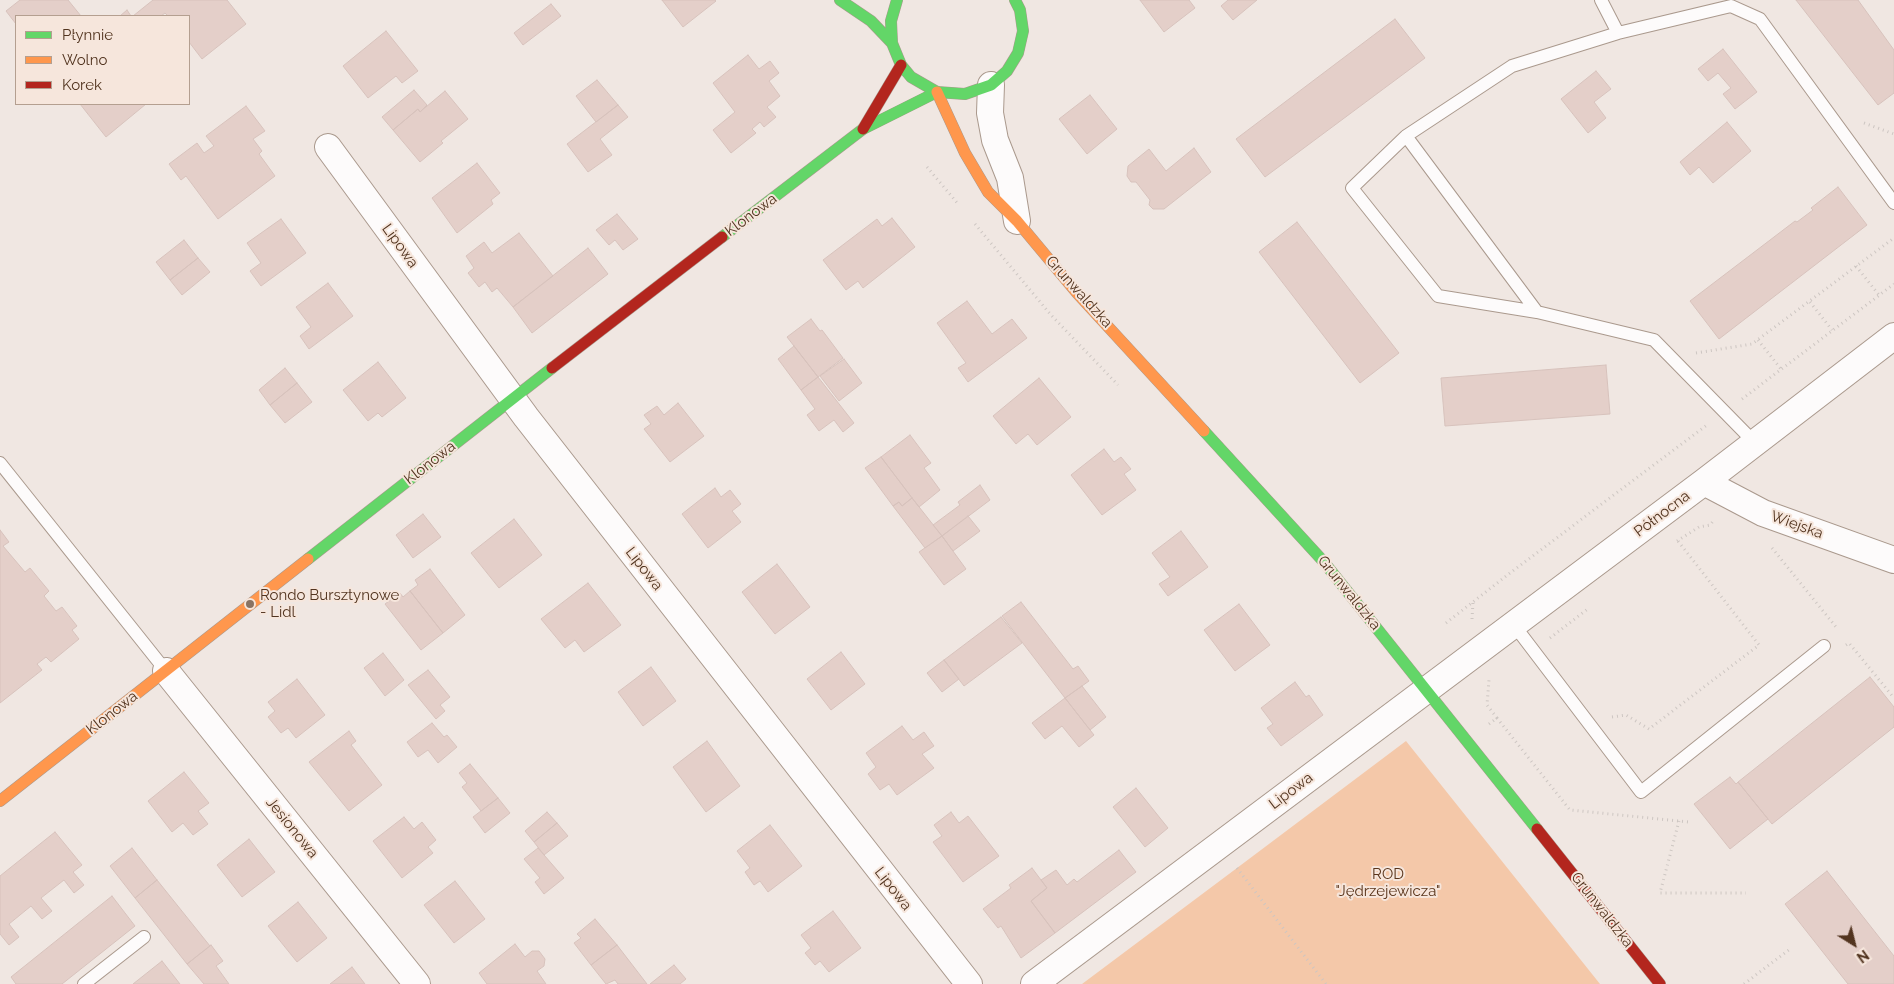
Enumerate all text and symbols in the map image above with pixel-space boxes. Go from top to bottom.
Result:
legend [15,15,190,105]
text: Płynnie [62,26,113,44]
text: Wolno [62,51,107,69]
text: Korek [62,76,102,94]
street label: Klonowa [722,190,780,240]
street label: Lipowa [378,220,422,272]
street label: Grunwaldzka [1042,252,1116,332]
street label: Klonowa [401,437,459,489]
street label: Północna [1631,487,1693,541]
street label: Wiejska [1768,507,1826,543]
street label: Lipowa [621,544,667,594]
street label: Grunwaldzka [1314,552,1384,634]
place label: Rondo Bursztynowe - Lidl [260,586,399,621]
marker: Rondo Bursztynowe - Lidl [244,598,256,610]
street label: Klonowa [83,687,141,739]
street label: Lipowa [1266,769,1316,813]
street label: Jesionowa [262,794,322,862]
street label: Lipowa [870,864,916,914]
park label: ROD "Jędrzejewicza" [1336,865,1440,900]
street label: Grunwaldzka [1567,869,1637,951]
north arrow [1829,919,1879,969]
text: N [1854,947,1872,966]

